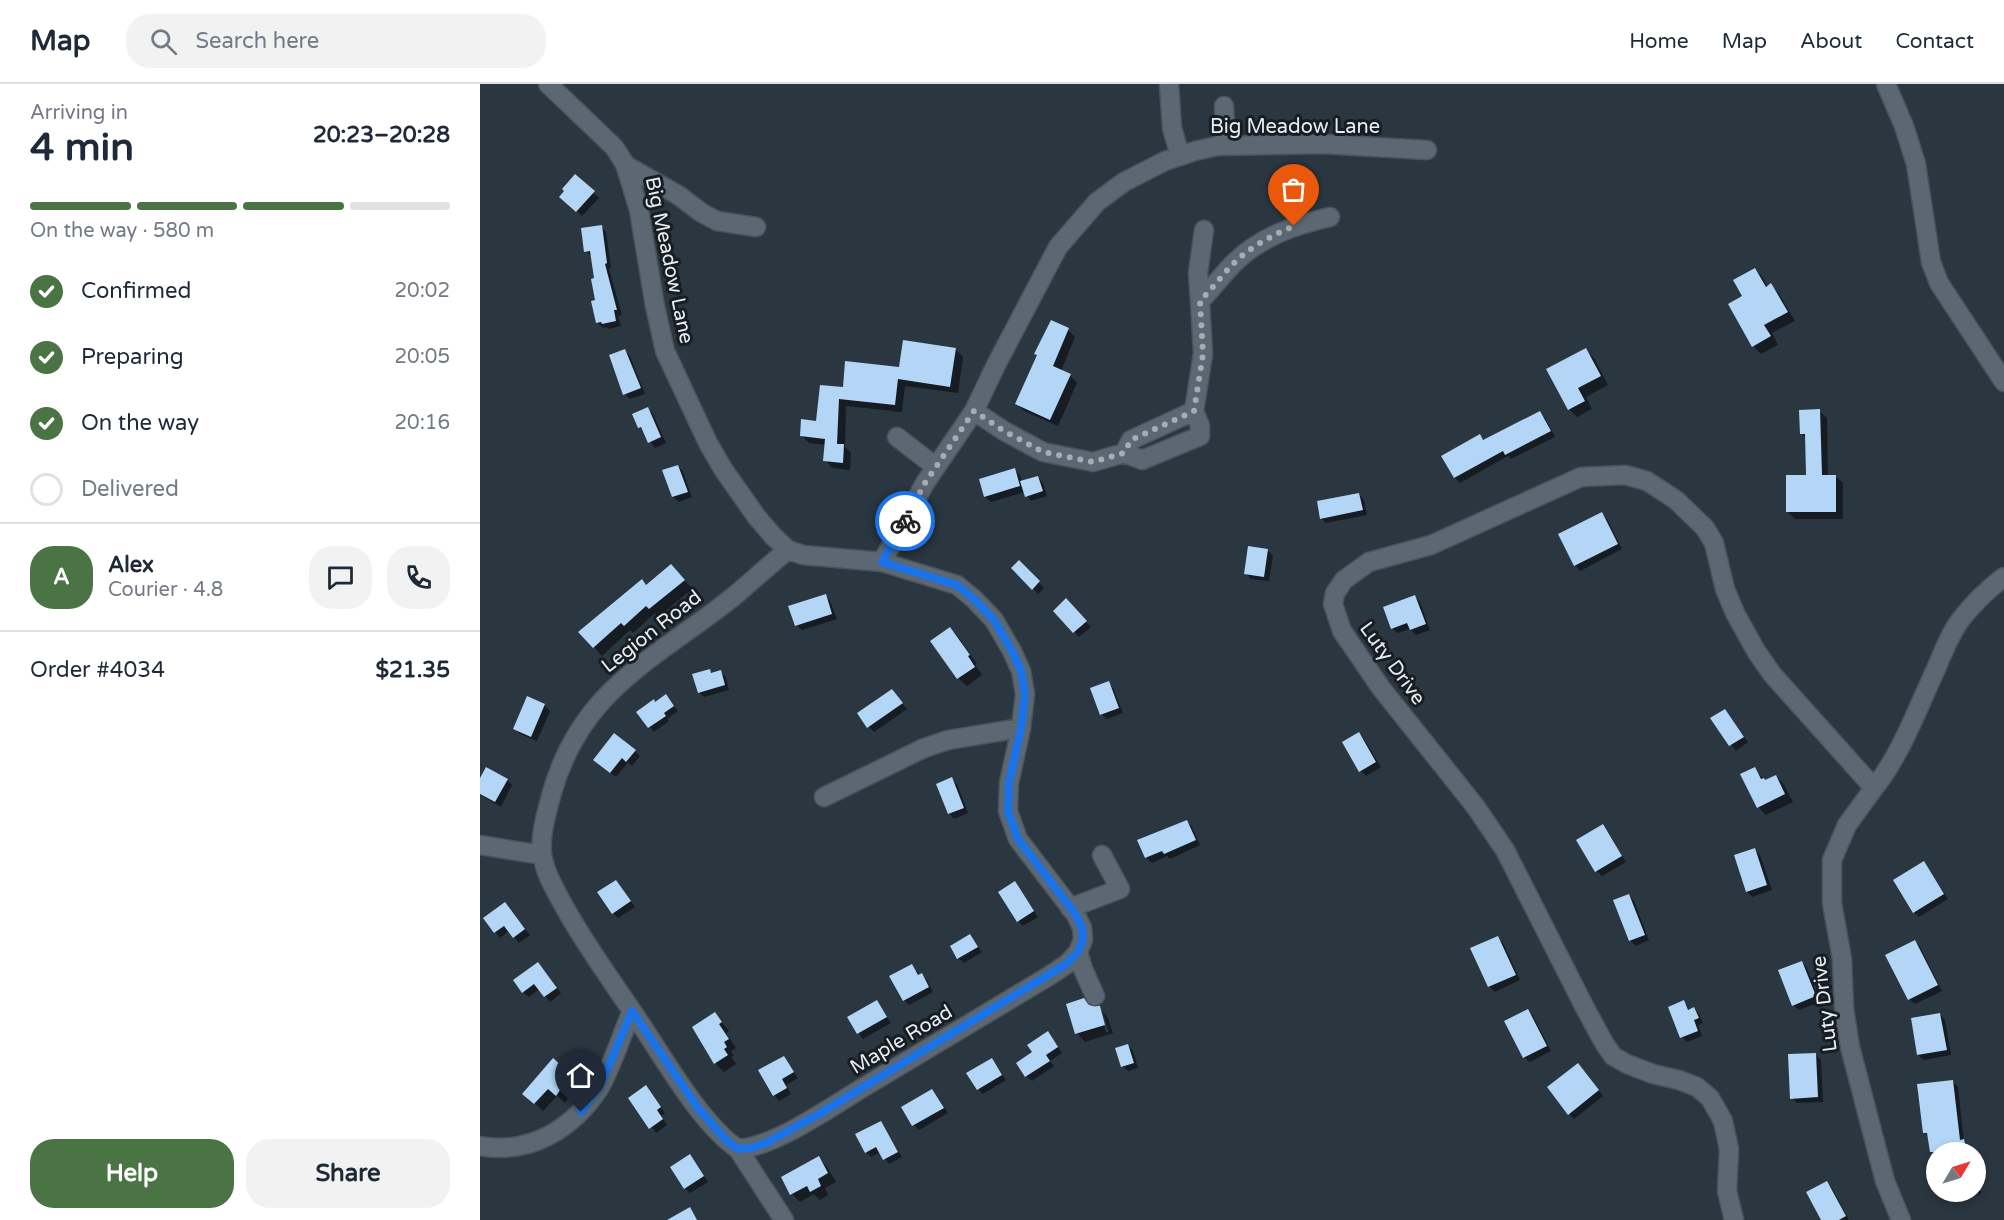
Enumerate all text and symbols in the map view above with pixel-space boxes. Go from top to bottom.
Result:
search box [126,14,546,68]
text: Map [30,24,90,58]
icon: search [147,25,180,58]
text: Search here [195,28,319,54]
text: Home [1629,29,1689,54]
text: Map [1722,29,1767,54]
text: About [1800,29,1862,54]
text: Contact [1895,29,1974,54]
text: Arriving in [30,101,128,125]
street label: Big Meadow Lane [1210,115,1380,139]
text: 20:23–20:28 [313,122,450,148]
text: 4 min [30,124,134,171]
pin [1268,164,1319,226]
icon: bag [1277,173,1310,206]
street label: Big Meadow Lane [640,175,698,346]
text: On the way · 580 m [30,219,214,243]
icon: check [30,275,63,308]
text: Confirmed [81,278,191,304]
text: 20:02 [395,279,450,303]
icon: check [30,341,63,374]
text: Preparing [81,344,184,370]
text: 20:05 [395,345,450,369]
icon: check [30,407,63,440]
text: On the way [81,410,199,436]
text: 20:16 [395,411,450,435]
text: Delivered [81,476,179,502]
courier [875,491,935,551]
icon: bike [889,505,922,538]
button: chat [309,546,372,609]
button: phone [387,546,450,609]
text: Alex [108,552,154,578]
text: A [53,564,70,590]
text: Courier · 4.8 [108,578,223,602]
street label: Legion Road [597,585,706,678]
street label: Luty Drive [1354,618,1430,710]
text: Order #4034 [30,657,165,683]
text: $21.35 [375,657,450,683]
street label: Luty Drive [1807,955,1843,1053]
street label: Maple Road [846,1000,957,1080]
pin [555,1050,606,1112]
icon: home [564,1059,597,1092]
button: Help [30,1139,234,1208]
button: Share [246,1139,450,1208]
north arrow [1926,1142,1986,1202]
map controls [1926,1142,1986,1202]

